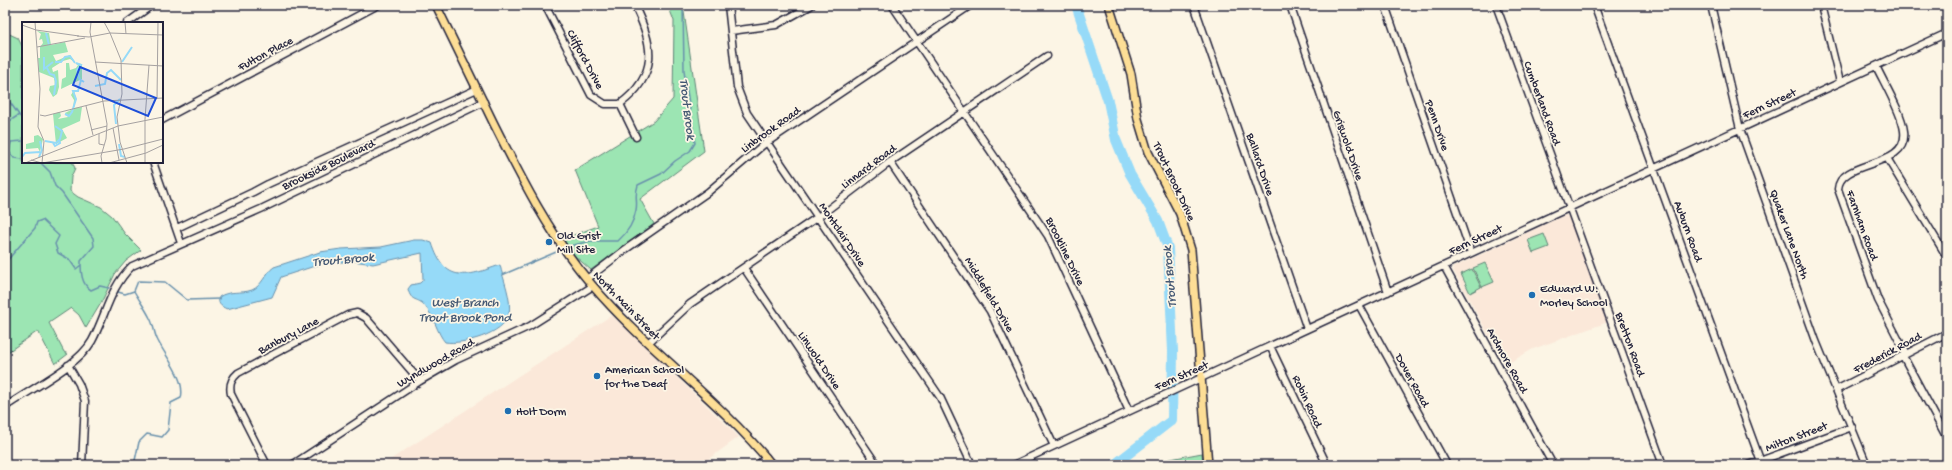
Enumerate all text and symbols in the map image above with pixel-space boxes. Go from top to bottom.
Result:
inset map [22,22,163,163]
street label: Clifford Drive [563,28,606,93]
street label: Fulton Place [235,34,297,76]
street label: Cumberland Road [1519,60,1563,149]
water label: Trout Brook [675,78,698,142]
street label: Fern Street [1740,86,1800,124]
street label: Penn Drive [1421,97,1452,154]
street label: Linbrook Road [739,104,804,157]
street label: Griswold Drive [1329,109,1366,183]
street label: Ballard Drive [1242,131,1277,198]
street label: Brookside Boulevard [279,137,378,195]
street label: Trout Brook Drive [1148,139,1198,224]
street label: Linnard Road [839,142,900,193]
street label: Quaker Lane North [1765,188,1811,282]
street label: Farnham Road [1842,188,1881,263]
street label: Auburn Road [1670,199,1705,265]
street label: Montclair Drive [815,200,868,271]
street label: Brookline Drive [1041,215,1087,289]
street label: Fern Street [1446,222,1506,260]
place label: Old Grist Mill Site [557,230,602,258]
marker: Old Grist Mill Site [544,237,554,247]
water label: Trout Brook [1160,244,1181,308]
water label: Trout Brook [312,250,376,271]
street label: Middlefield Drive [960,255,1017,336]
street label: North Main Street [589,269,663,345]
place label: Edward W. Morley School [1540,283,1608,311]
marker: Edward W. Morley School [1527,290,1537,300]
water label: West Branch Trout Brook Pond [419,296,512,326]
street label: Bretton Road [1611,310,1648,380]
street label: Banbury Lane [255,315,322,359]
street label: Ardmore Road [1483,326,1530,397]
street label: Linwold Drive [794,329,843,393]
street label: Frederick Road [1851,329,1925,378]
street label: Wyndwood Road [395,336,478,391]
street label: Dover Road [1390,351,1432,411]
street label: Fern Street [1152,358,1212,395]
place label: American School for the Deaf [604,364,684,392]
marker: American School for the Deaf [592,371,602,381]
street label: Robin Road [1288,373,1325,431]
marker: Holt Dorm [503,406,513,416]
place label: Holt Dorm [516,406,567,420]
street label: Milton Street [1764,419,1831,456]

